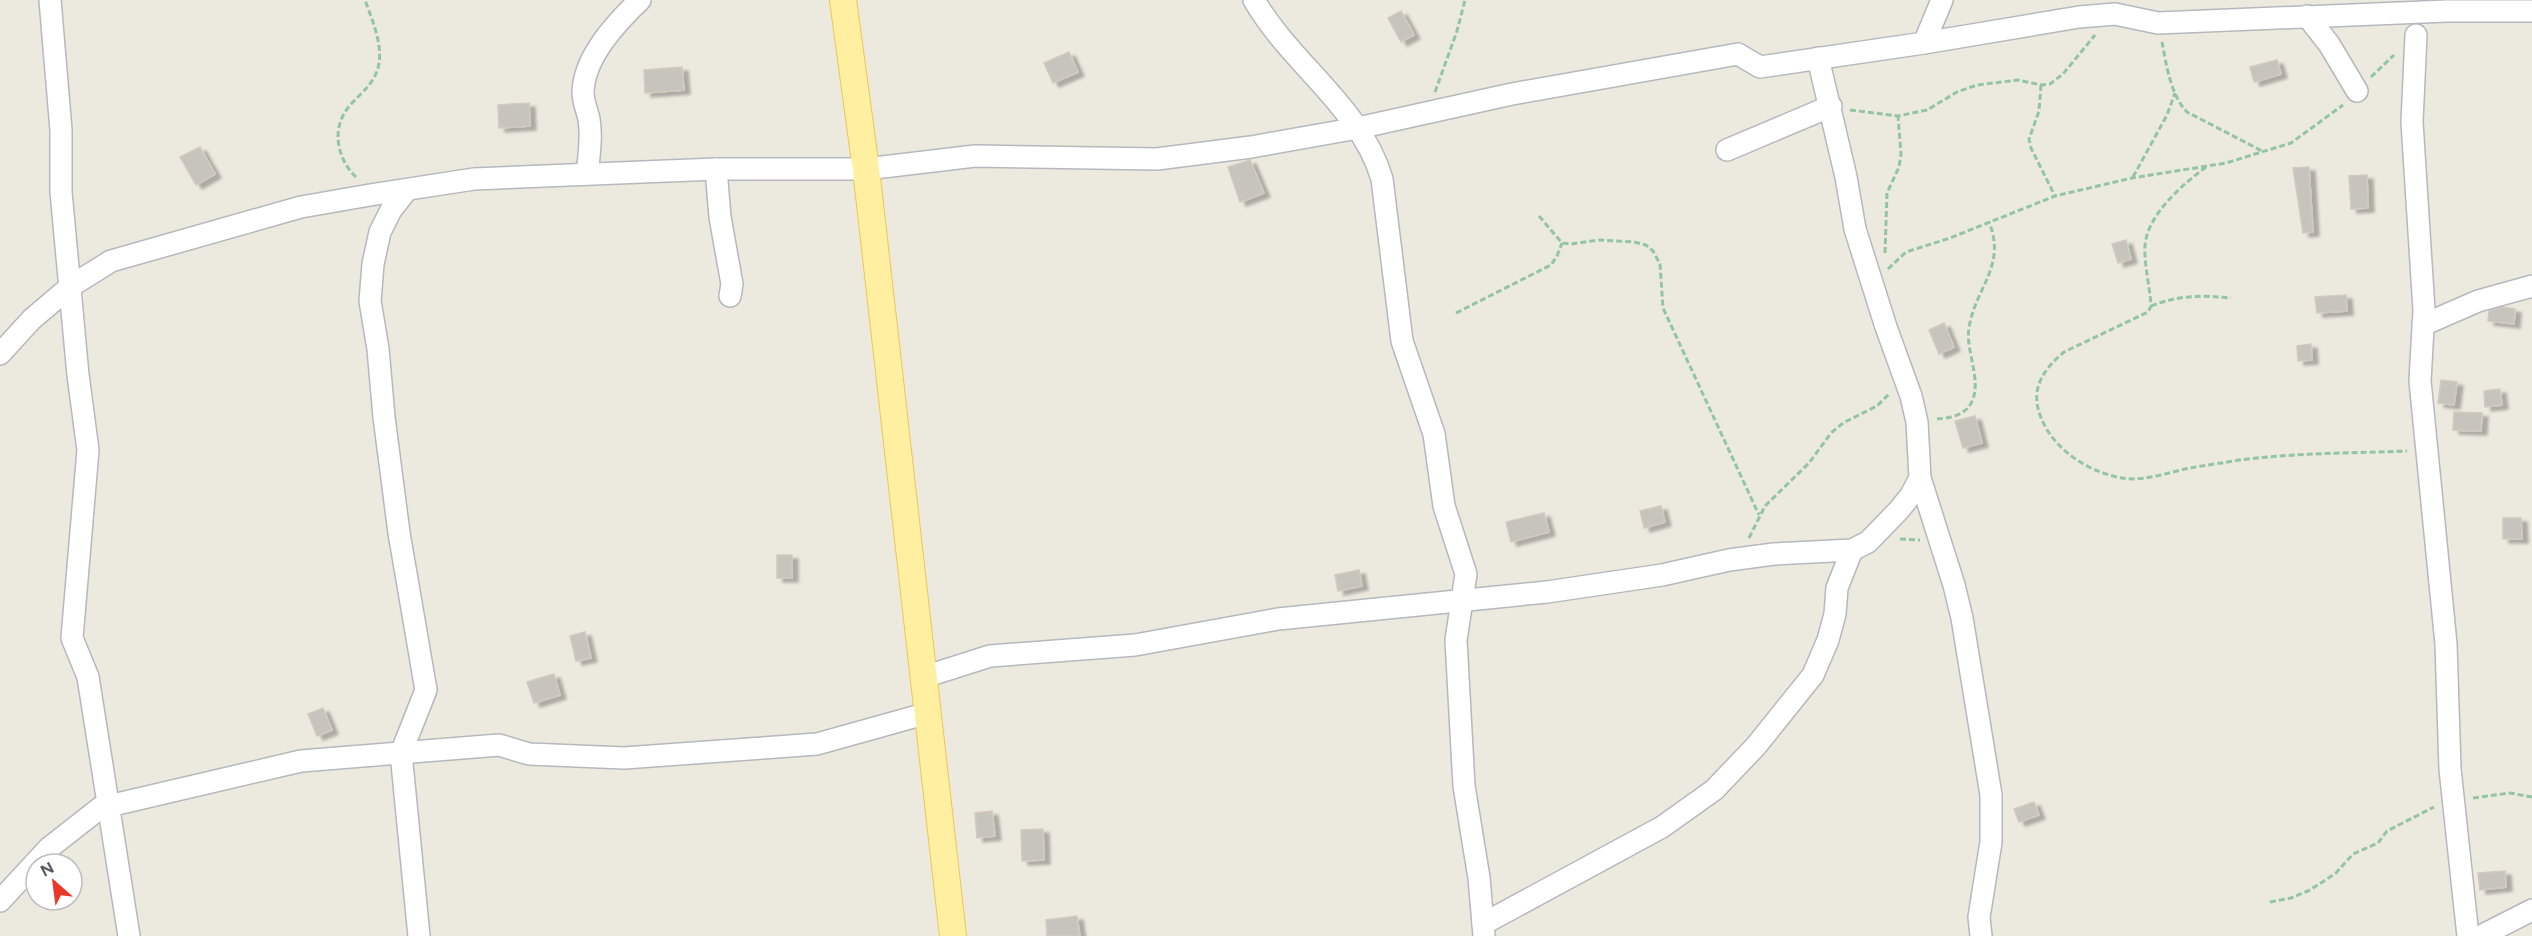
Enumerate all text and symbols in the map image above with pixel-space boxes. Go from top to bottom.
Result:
north arrow [24,852,84,912]
text: N [37,858,57,880]

